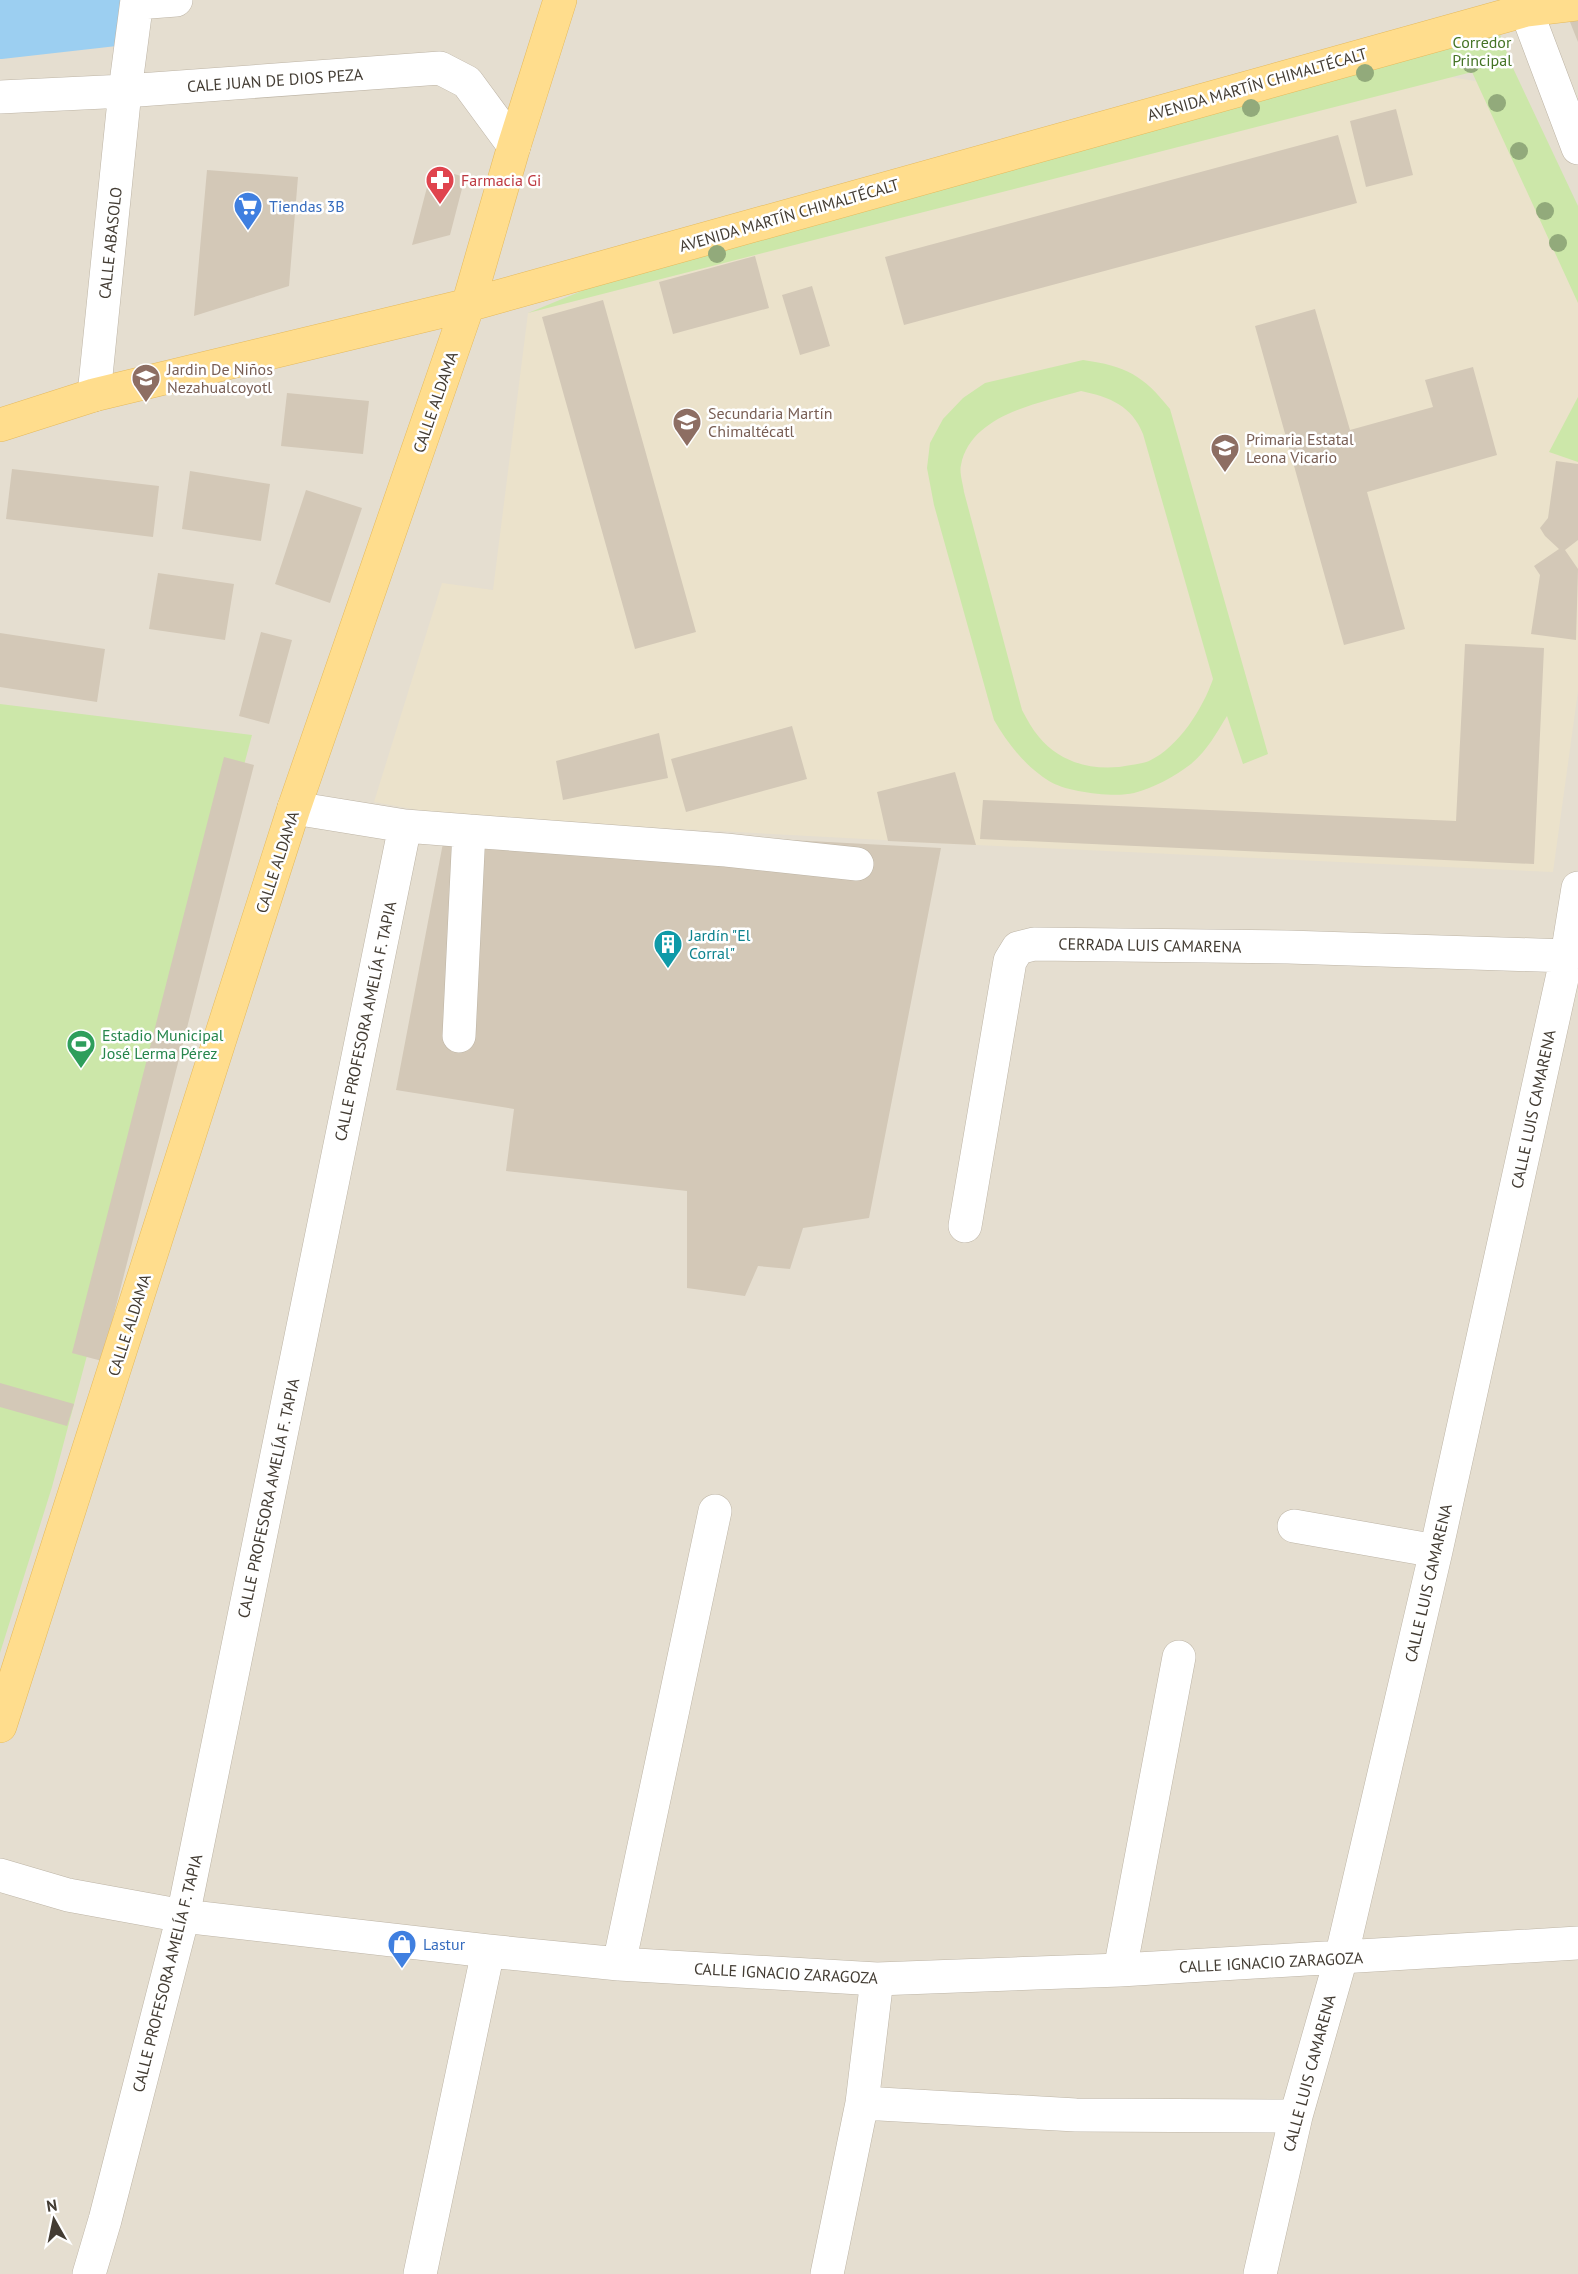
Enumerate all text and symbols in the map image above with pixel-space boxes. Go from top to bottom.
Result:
park label: Corredor Principal [1452,32,1512,70]
street label: AVENIDA MARTÍN CHIMALTÉCALT [1145,43,1369,125]
street label: CALE JUAN DE DIOS PEZA [186,64,364,96]
pharmacy icon: Farmacia Gi [424,164,456,206]
place label: Farmacia Gi [461,170,541,190]
street label: AVENIDA MARTÍN CHIMALTÉCALT [677,174,901,256]
street label: CALLE ABASOLO [94,186,126,300]
supermarket icon: Tiendas 3B [232,190,264,232]
place label: Tiendas 3B [269,196,345,216]
street label: CALLE ALDAMA [408,348,462,455]
place label: Jardin De Niños Nezahualcoyotl [166,359,273,397]
school or university icon: Jardin De Niños Nezahualcoyotl [130,362,162,404]
place label: Secundaria Martín Chimaltécatl [708,403,833,441]
school or university icon: Secundaria Martín Chimaltécatl [671,406,703,448]
place label: Primaria Estatal Leona Vicario [1246,429,1354,467]
school or university icon: Primaria Estatal Leona Vicario [1209,432,1241,474]
street label: CALLE ALDAMA [251,808,303,916]
street label: CALLE PROFESORA AMELÍA F. TAPIA [330,899,400,1143]
place label: Jardín "El Corral" [688,925,751,963]
building icon: Jardín "El Corral" [652,928,684,970]
street label: CERRADA LUIS CAMARENA [1058,933,1242,957]
place label: Estadio Municipal José Lerma Pérez [101,1025,224,1063]
street label: CALLE LUIS CAMARENA [1506,1027,1560,1190]
sports icon: Estadio Municipal José Lerma Pérez [65,1028,97,1070]
street label: CALLE ALDAMA [103,1271,155,1379]
street label: CALLE PROFESORA AMELÍA F. TAPIA [233,1376,303,1620]
street label: CALLE LUIS CAMARENA [1400,1501,1456,1664]
street label: CALLE PROFESORA AMELÍA F. TAPIA [128,1851,206,2094]
shop icon: Lastur [386,1928,418,1970]
place label: Lastur [423,1934,466,1954]
street label: CALLE IGNACIO ZARAGOZA [1178,1947,1364,1977]
street label: CALLE IGNACIO ZARAGOZA [693,1958,879,1988]
street label: CALLE LUIS CAMARENA [1278,1992,1340,2154]
north arrow [24,2190,84,2250]
text: N [45,2194,58,2216]

